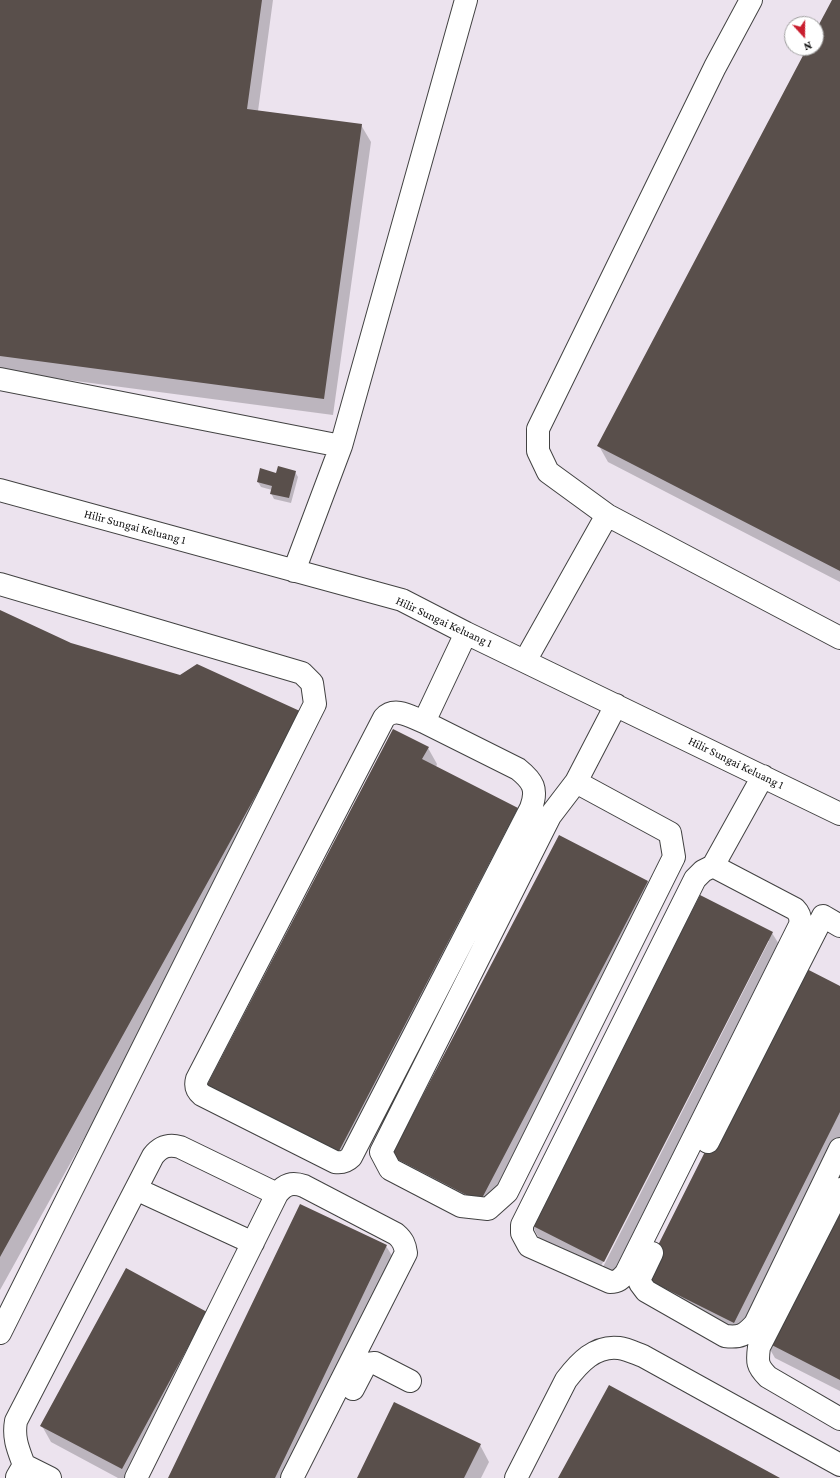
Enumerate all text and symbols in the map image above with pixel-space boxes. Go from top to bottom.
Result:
north arrow [784,16,824,56]
text: N [802,39,814,53]
street label: Hilir Sungai Keluang 1 [83,507,187,547]
street label: Hilir Sungai Keluang 1 [394,593,494,651]
street label: Hilir Sungai Keluang 1 [686,734,786,792]

